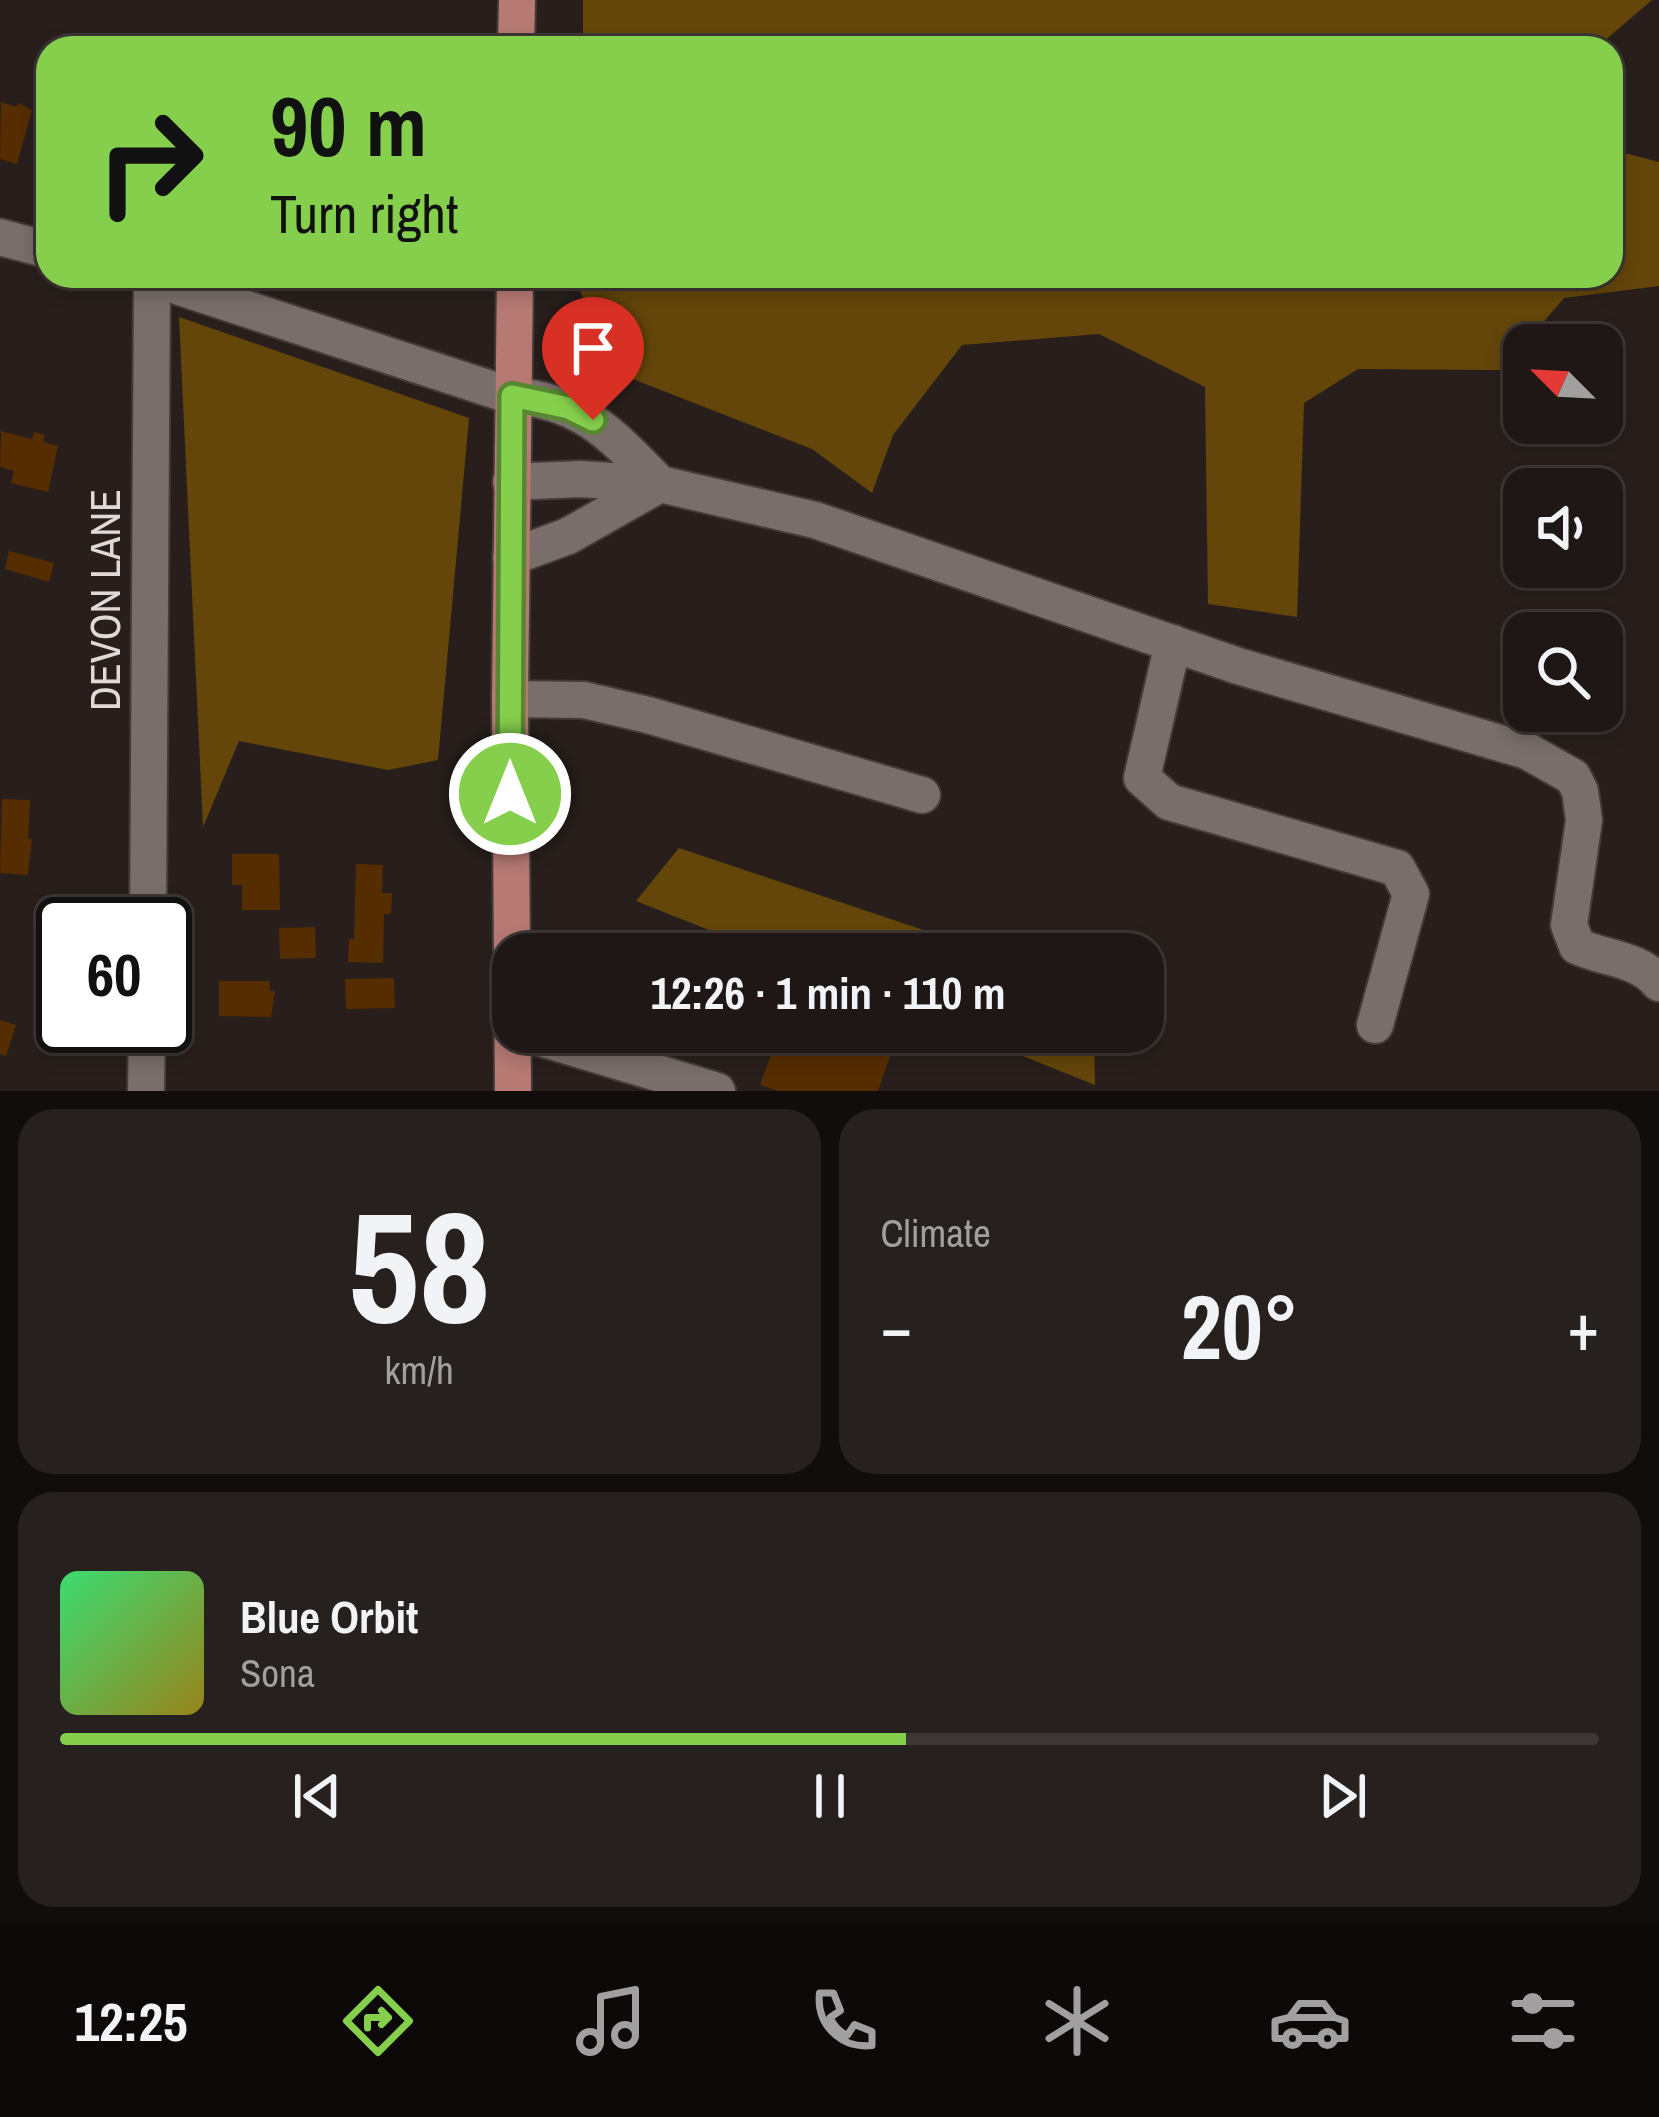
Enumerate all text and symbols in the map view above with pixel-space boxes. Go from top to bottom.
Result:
text: 90 m [270,69,427,182]
icon: right [72,84,228,240]
text: Turn right [270,177,458,250]
pin [542,297,644,420]
icon: arrive [560,315,626,381]
north arrow [1503,324,1623,444]
map controls [1503,324,1623,732]
button: sound [1503,468,1623,588]
street label: DEVON LANE [77,489,133,711]
button: search [1503,612,1623,732]
position arrow [447,731,573,857]
speed limit sign: 60 [36,897,192,1053]
text: 12:26 · 1 min · 110 m [651,962,1005,1023]
text: 58 [348,1161,490,1371]
text: Climate [881,1207,991,1259]
text: 20° [1181,1266,1299,1387]
text: − [881,1282,912,1371]
text: + [1567,1282,1599,1371]
text: km/h [385,1344,454,1396]
text: Blue Orbit [240,1586,418,1647]
text: Sona [240,1647,315,1699]
icon: previous [284,1763,350,1829]
icon: pause [797,1763,863,1829]
icon: next [1310,1763,1376,1829]
icon: directions [336,1979,420,2063]
icon: music [569,1979,653,2063]
icon: phone [802,1979,886,2063]
icon: climate [1035,1979,1119,2063]
icon: car [1268,1979,1352,2063]
icon: filters [1501,1979,1585,2063]
text: 12:25 [74,1985,188,2058]

